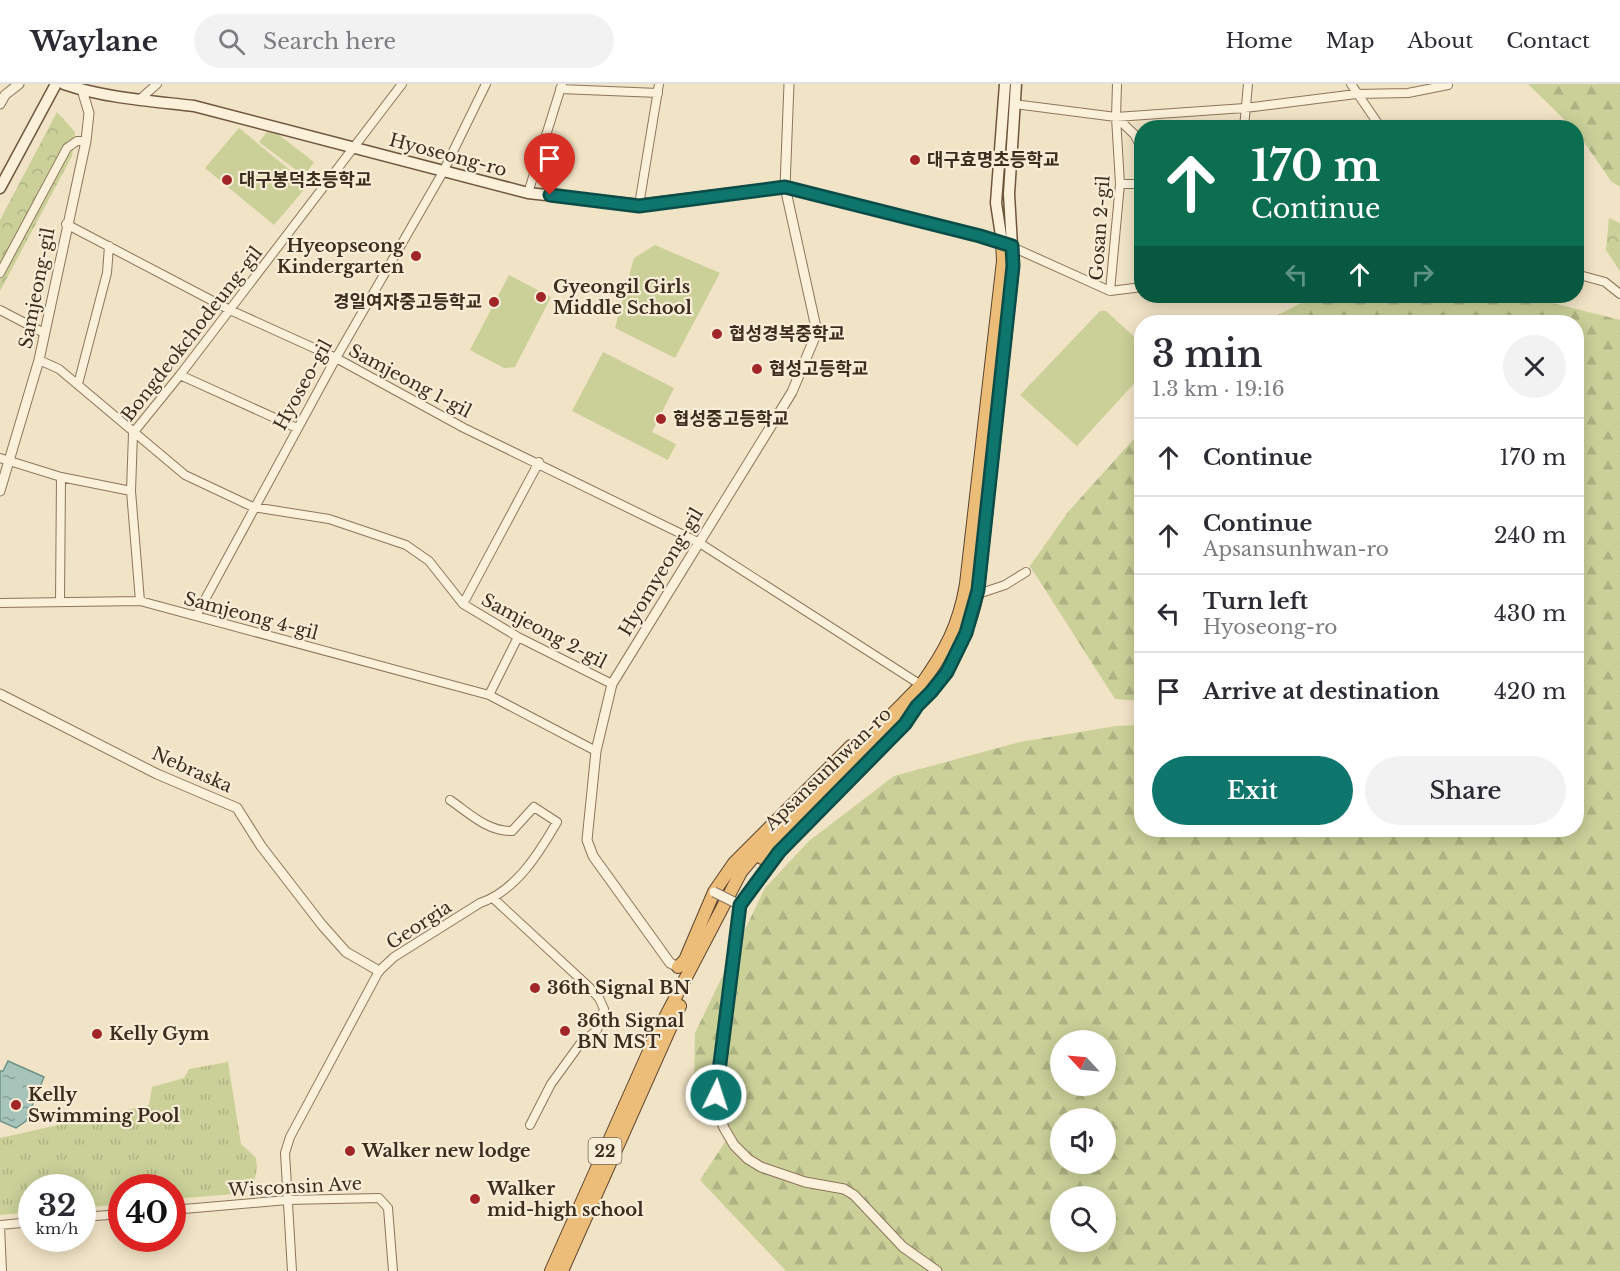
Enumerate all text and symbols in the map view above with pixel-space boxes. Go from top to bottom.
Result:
search box [194,14,614,68]
text: Waylane [30,24,158,59]
icon: search [215,25,248,58]
text: Search here [263,28,396,55]
text: Home [1226,28,1293,54]
text: Map [1326,28,1374,54]
text: About [1407,28,1473,54]
text: Contact [1506,28,1590,54]
street label: Hyoseong-ro [387,129,509,181]
pin [524,133,575,195]
text: 170 m [1251,140,1380,192]
icon: arrive [533,142,566,175]
icon: ahead [1152,144,1230,222]
place label: 대구효명초등학교 [927,149,1059,171]
marker: 대구효명초등학교 [908,153,922,167]
place label: 대구봉덕초등학교 [239,169,371,191]
marker: 대구봉덕초등학교 [220,173,234,187]
street label: Gosan 2-gil [1085,175,1115,281]
text: Continue [1251,192,1381,225]
street label: Samjeong-gil [14,226,60,350]
place label: Hyeopseong Kindergarten [277,235,405,278]
street label: Bongdeokchodeung-gil [117,242,267,426]
marker: Hyeopseong Kindergarten [409,249,423,263]
icon: left [1280,258,1313,291]
icon: ahead [1343,258,1376,291]
icon: right [1406,258,1439,291]
place label: Gyeongil Girls Middle School [553,276,692,319]
marker: Gyeongil Girls Middle School [534,290,548,304]
place label: 경일여자중고등학교 [333,291,482,313]
marker: 경일여자중고등학교 [487,295,501,309]
place label: 협성경복중학교 [729,323,845,345]
marker: 협성경복중학교 [710,327,724,341]
text: 3 min [1152,332,1262,377]
button: close [1503,335,1566,398]
street label: Hyoseo-gil [269,336,337,434]
street label: Samjeong 1-gil [345,339,475,423]
place label: 협성고등학교 [769,358,868,380]
marker: 협성고등학교 [750,362,764,376]
text: 1.3 km · 19:16 [1152,377,1285,401]
place label: 협성중고등학교 [673,408,789,430]
marker: 협성중고등학교 [654,412,668,426]
icon: ahead [1152,441,1185,474]
text: Continue [1203,444,1312,471]
text: 170 m [1500,444,1566,471]
street label: Hyomyeong-gil [614,504,708,640]
text: Continue [1203,510,1312,537]
icon: ahead [1152,519,1185,552]
text: 240 m [1494,522,1566,549]
text: Apsansunhwan-ro [1203,537,1389,561]
street label: Samjeong 4-gil [181,587,321,645]
text: Turn left [1203,588,1308,615]
street label: Samjeong 2-gil [478,589,611,673]
icon: left [1152,597,1185,630]
text: 430 m [1494,600,1566,627]
text: Hyoseong-ro [1203,615,1337,639]
icon: arrive [1152,675,1185,708]
text: Arrive at destination [1203,678,1440,705]
text: 420 m [1494,678,1566,705]
street label: Apsansunhwan-ro [759,703,896,836]
street label: Nebraska [148,743,236,797]
button: Exit [1152,756,1353,825]
button: Share [1365,756,1566,825]
street label: Georgia [382,896,456,954]
place label: 36th Signal BN [547,977,690,999]
marker: 36th Signal BN [528,981,542,995]
place label: 36th Signal BN MST [577,1010,685,1053]
place label: Kelly Gym [109,1023,210,1045]
marker: 36th Signal BN MST [558,1024,572,1038]
marker: Kelly Gym [90,1027,104,1041]
north arrow [1050,1030,1116,1096]
map controls [1050,1030,1116,1252]
position arrow [684,1063,748,1127]
place label: Kelly Swimming Pool [28,1084,180,1127]
marker: Kelly Swimming Pool [9,1098,23,1112]
button: sound [1050,1108,1116,1174]
road number: 22 [588,1138,622,1164]
place label: Walker new lodge [361,1140,531,1162]
marker: Walker new lodge [343,1144,357,1158]
street label: Wisconsin Ave [226,1173,363,1202]
speed limit sign: 40 [108,1174,186,1252]
place label: Walker mid-high school [486,1178,644,1221]
button: search [1050,1186,1116,1252]
text: 32 [38,1187,76,1224]
marker: Walker mid-high school [468,1192,482,1206]
text: km/h [36,1219,78,1238]

